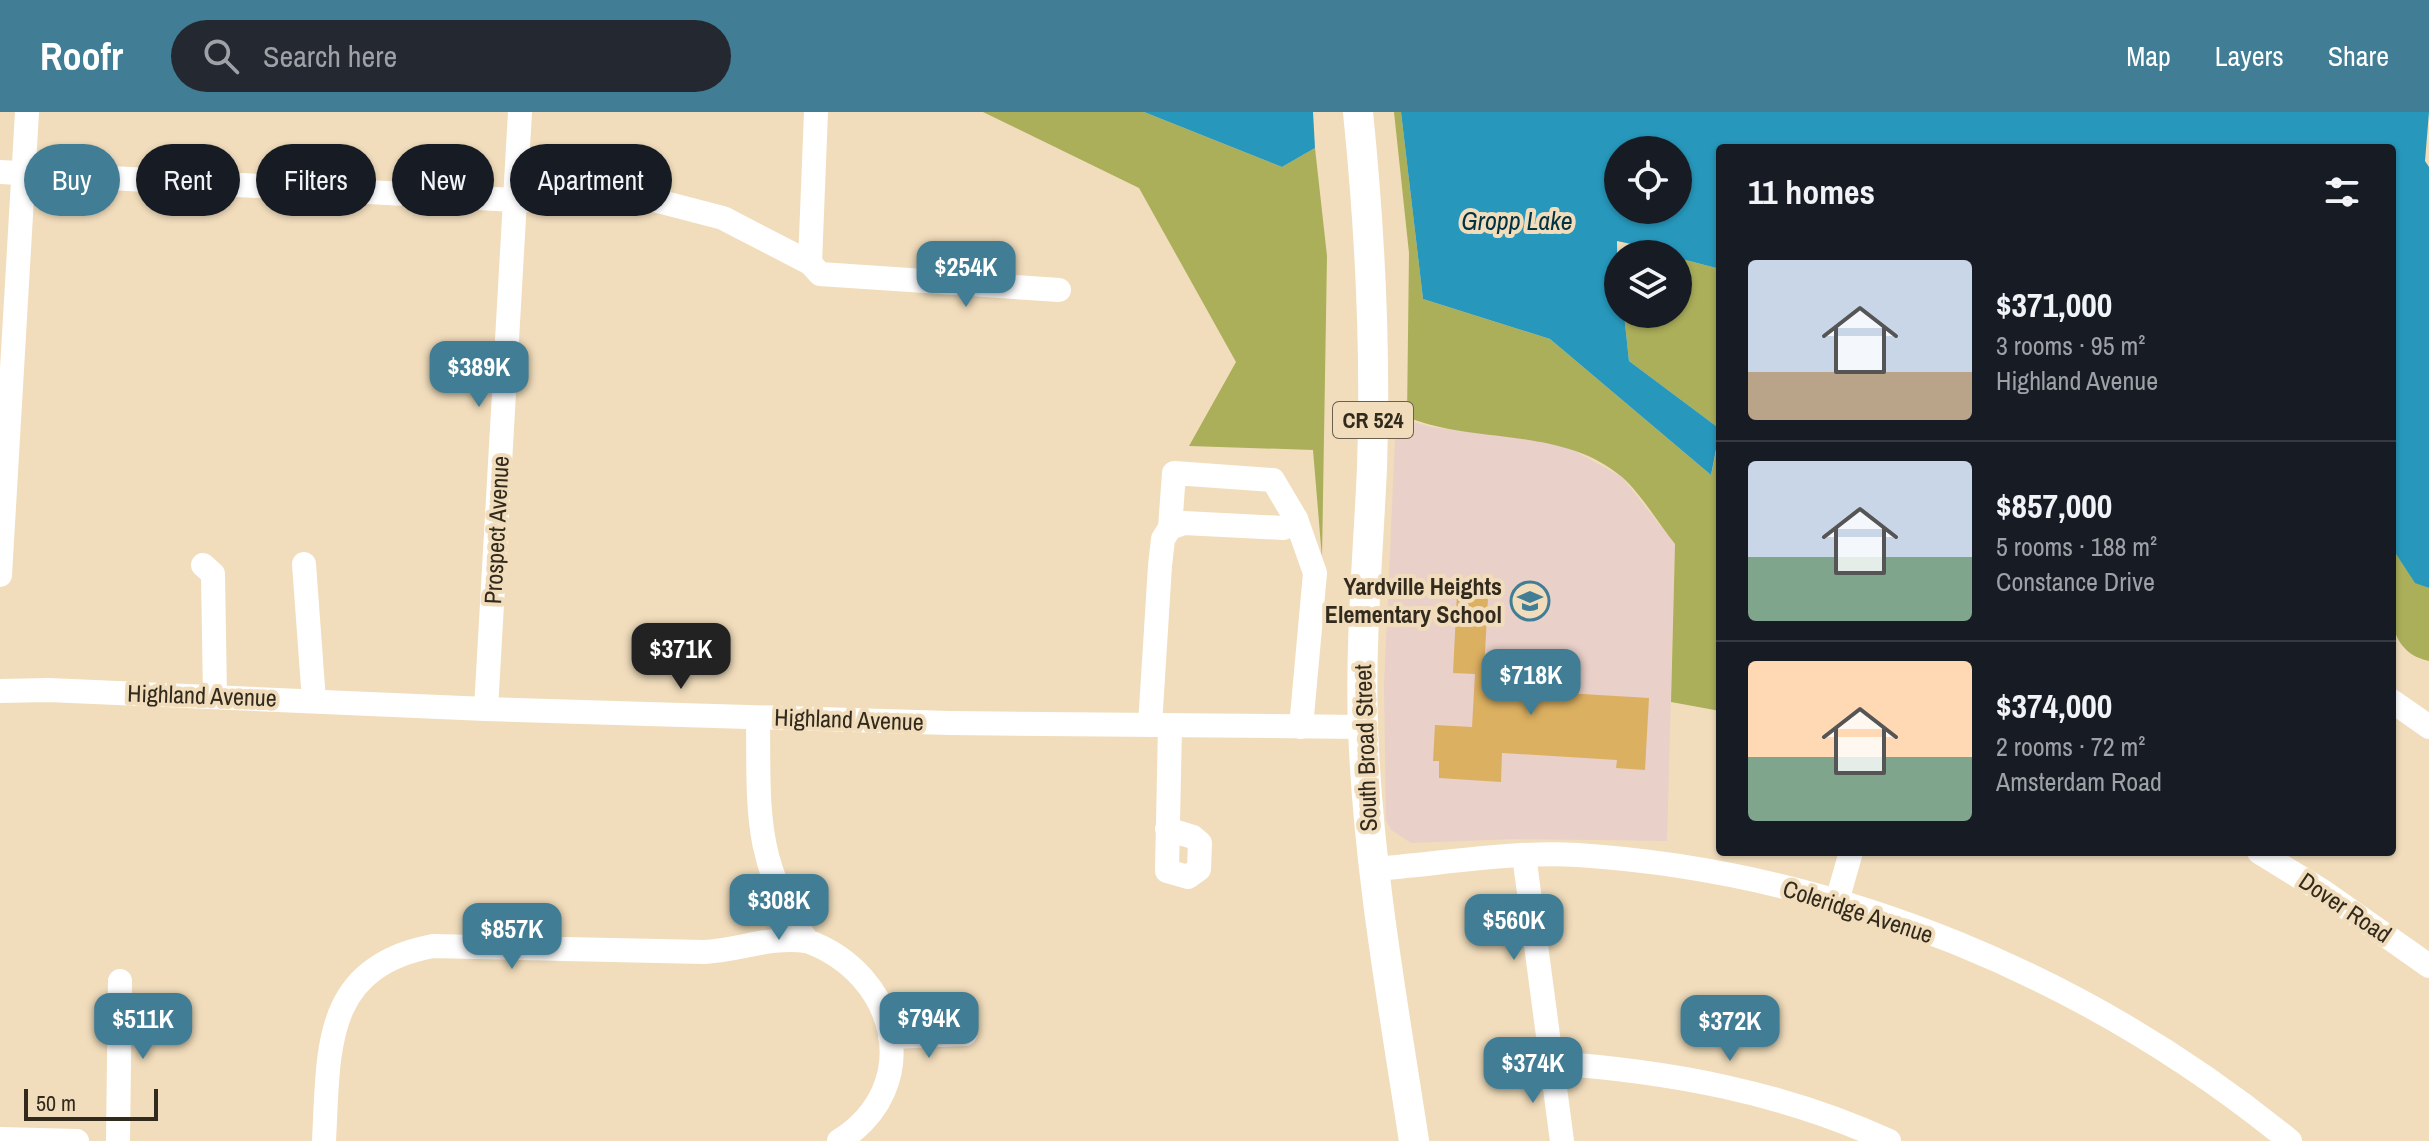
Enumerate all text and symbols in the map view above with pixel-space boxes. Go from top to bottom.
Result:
search box [171,20,731,92]
text: Roofr [40,31,123,82]
icon: search [199,34,243,78]
text: Search here [263,36,397,76]
text: Map [2126,37,2171,75]
text: Layers [2215,37,2284,75]
text: Share [2328,37,2389,75]
map controls [1604,136,1692,328]
button: locate [1604,136,1692,224]
chip: Buy [24,144,120,216]
chip: Rent [136,144,240,216]
chip: Filters [256,144,376,216]
chip: New [392,144,494,216]
chip: Apartment [510,144,672,216]
text: 11 homes [1748,169,1875,215]
icon: filters [2320,170,2364,214]
water label: Gropp Lake [1461,203,1573,238]
button: layers [1604,240,1692,328]
pin: $254K [910,241,1022,309]
text: $254K [935,249,997,284]
text: $371,000 [1996,282,2112,328]
icon: home [1812,292,1908,388]
text: 3 rooms · 95 m² [1996,328,2145,363]
pin: $389K [423,341,535,409]
text: $389K [448,349,510,384]
text: Highland Avenue [1996,363,2158,398]
road number: CR 524 [1333,402,1413,438]
street label: Prospect Avenue [476,455,516,605]
text: $857,000 [1996,483,2112,529]
icon: home [1812,493,1908,589]
text: 5 rooms · 188 m² [1996,529,2157,564]
text: Constance Drive [1996,564,2155,599]
place label: Yardville Heights Elementary School [1325,570,1502,630]
school or university icon: Yardville Heights Elementary School [1509,580,1551,622]
pin: $371K [625,623,737,691]
text: $371K [650,631,712,666]
pin: $718K [1475,649,1587,717]
text: $718K [1500,657,1562,692]
street label: South Broad Street [1346,663,1384,832]
street label: Highland Avenue [127,676,277,714]
text: $374,000 [1996,683,2112,729]
icon: home [1812,693,1908,789]
street label: Highland Avenue [774,700,924,738]
text: 2 rooms · 72 m² [1996,729,2145,764]
text: Amsterdam Road [1996,764,2162,799]
street label: Dover Road [2293,865,2398,950]
street label: Coleridge Avenue [1779,872,1937,950]
pin: $308K [723,874,835,942]
text: $308K [748,882,810,917]
pin: $560K [1458,894,1570,962]
text: $560K [1483,902,1545,937]
pin: $857K [456,903,568,971]
text: $857K [481,911,543,946]
pin: $794K [873,992,985,1060]
pin: $511K [87,993,199,1061]
pin: $372K [1674,995,1786,1063]
text: $794K [898,1000,960,1035]
text: $511K [112,1001,174,1036]
text: $372K [1699,1003,1761,1038]
pin: $374K [1477,1037,1589,1105]
text: $374K [1502,1045,1564,1080]
scale bar [24,1085,158,1121]
text: 50 m [36,1088,76,1118]

